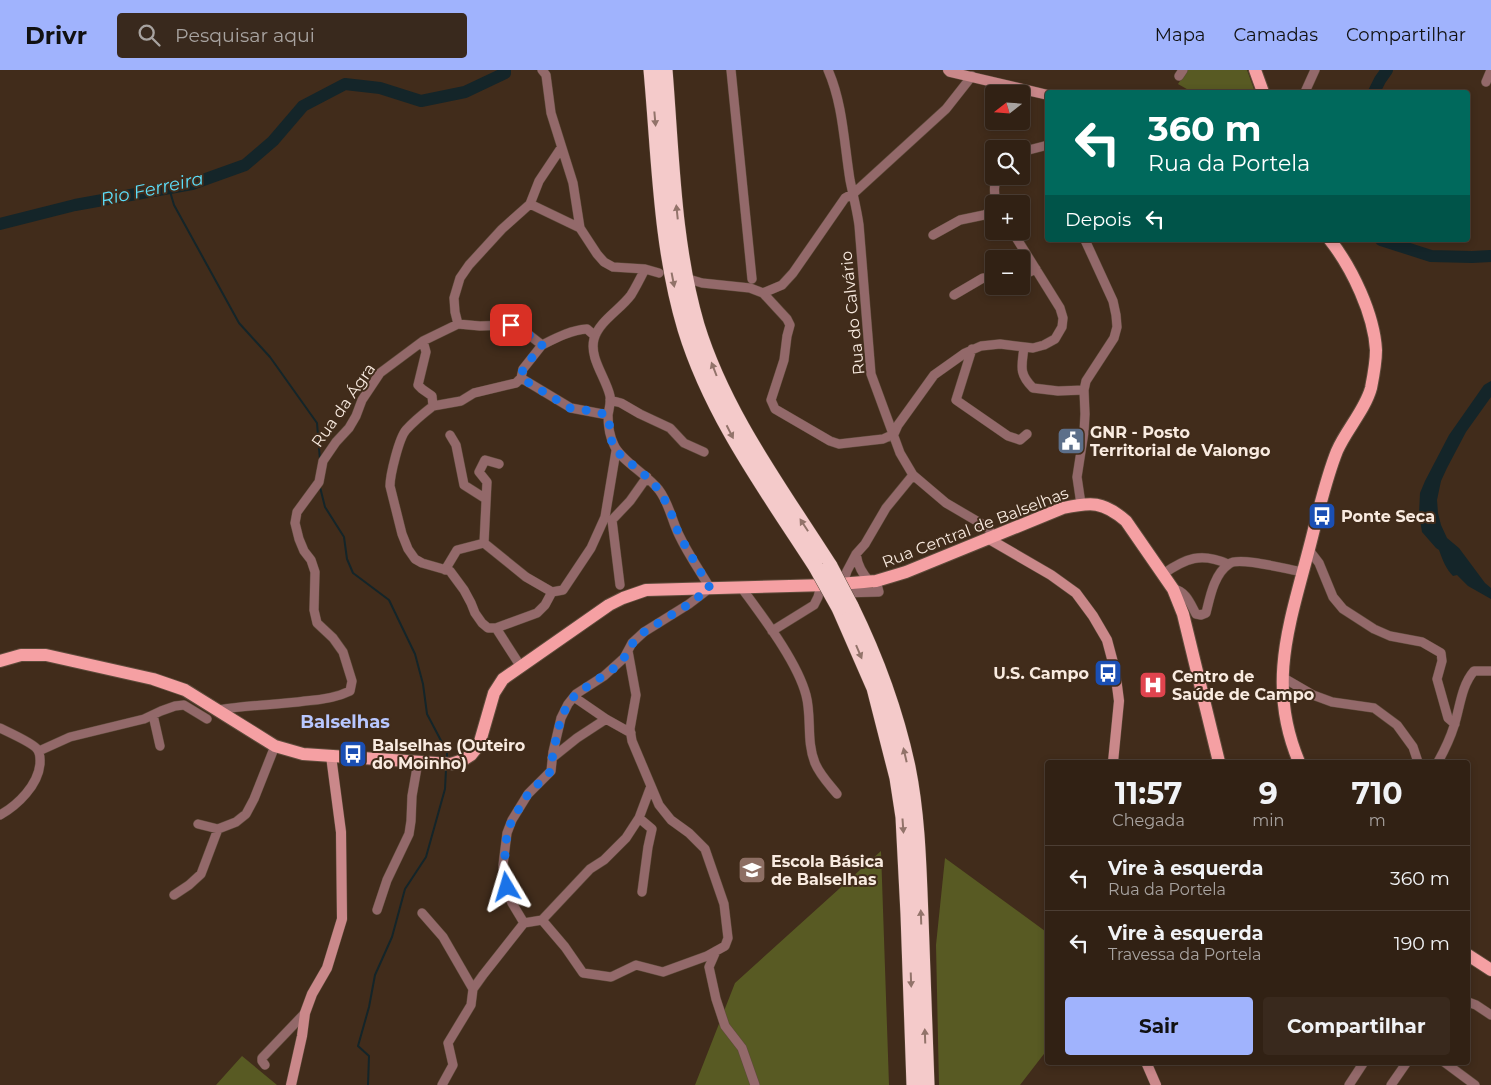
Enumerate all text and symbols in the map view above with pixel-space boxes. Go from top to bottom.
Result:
search box [117,13,467,58]
text: Drivr [25,21,87,50]
icon: search [135,21,163,49]
text: Pesquisar aqui [175,24,315,47]
text: Mapa [1155,24,1205,46]
text: Camadas [1233,24,1318,46]
text: Compartilhar [1346,24,1466,46]
north arrow [985,85,1030,130]
map controls [985,85,1030,295]
text: 360 m [1148,107,1261,150]
icon: left [1065,110,1130,175]
one-way arrow [652,111,660,127]
button: search [985,140,1030,185]
text: Rua da Portela [1148,150,1310,177]
water label: Rio Ferreira [98,167,206,211]
button: + [985,195,1030,240]
one-way arrow [673,204,681,220]
icon: left [1141,205,1169,233]
text: Depois [1065,208,1131,231]
street label: Rua do Calvário [837,250,868,376]
button: − [985,250,1030,295]
one-way arrow [669,272,677,288]
pin [490,304,532,346]
icon: arrive [497,311,525,339]
street label: Rua da Ágra [308,360,379,451]
one-way arrow [710,362,717,377]
place label: GNR - Posto Territorial de Valongo [1090,423,1270,460]
one-way arrow [726,424,734,439]
public building icon: GNR - Posto Territorial de Valongo [1056,426,1086,456]
street label: Rua Central de Balselhas [879,483,1071,572]
bus stop icon: Ponte Seca [1307,501,1337,531]
place label: Ponte Seca [1341,507,1435,526]
one-way arrow [799,519,809,532]
one-way arrow [856,645,864,659]
bus stop icon: U.S. Campo [1093,658,1123,688]
place label: U.S. Campo [993,664,1089,683]
place label: Centro de Saúde de Campo [1172,667,1314,704]
hospital icon: Centro de Saúde de Campo [1138,670,1168,700]
district label: Balselhas [300,711,390,733]
place label: Balselhas (Outeiro do Moinho) [372,736,525,773]
bus stop icon: Balselhas (Outeiro do Moinho) [338,739,368,769]
one-way arrow [901,748,909,763]
text: 11:57 [1115,775,1182,812]
text: 9 [1259,775,1278,812]
text: 710 [1352,775,1403,812]
text: Chegada [1112,811,1185,830]
text: min [1252,811,1284,830]
text: m [1369,811,1386,830]
one-way arrow [900,818,908,834]
place label: Escola Básica de Balselhas [771,852,884,889]
school or university icon: Escola Básica de Balselhas [737,855,767,885]
text: Vire à esquerda [1108,857,1263,880]
position arrow [480,860,532,912]
icon: left [1065,864,1093,892]
text: 360 m [1390,867,1450,890]
text: Rua da Portela [1108,880,1226,899]
one-way arrow [917,909,925,925]
text: Vire à esquerda [1108,922,1263,945]
icon: left [1065,929,1093,957]
text: 190 m [1394,932,1450,955]
text: Travessa da Portela [1108,945,1261,964]
one-way arrow [907,972,915,988]
button: Sair [1065,997,1253,1055]
button: Compartilhar [1263,997,1450,1055]
one-way arrow [921,1028,929,1044]

